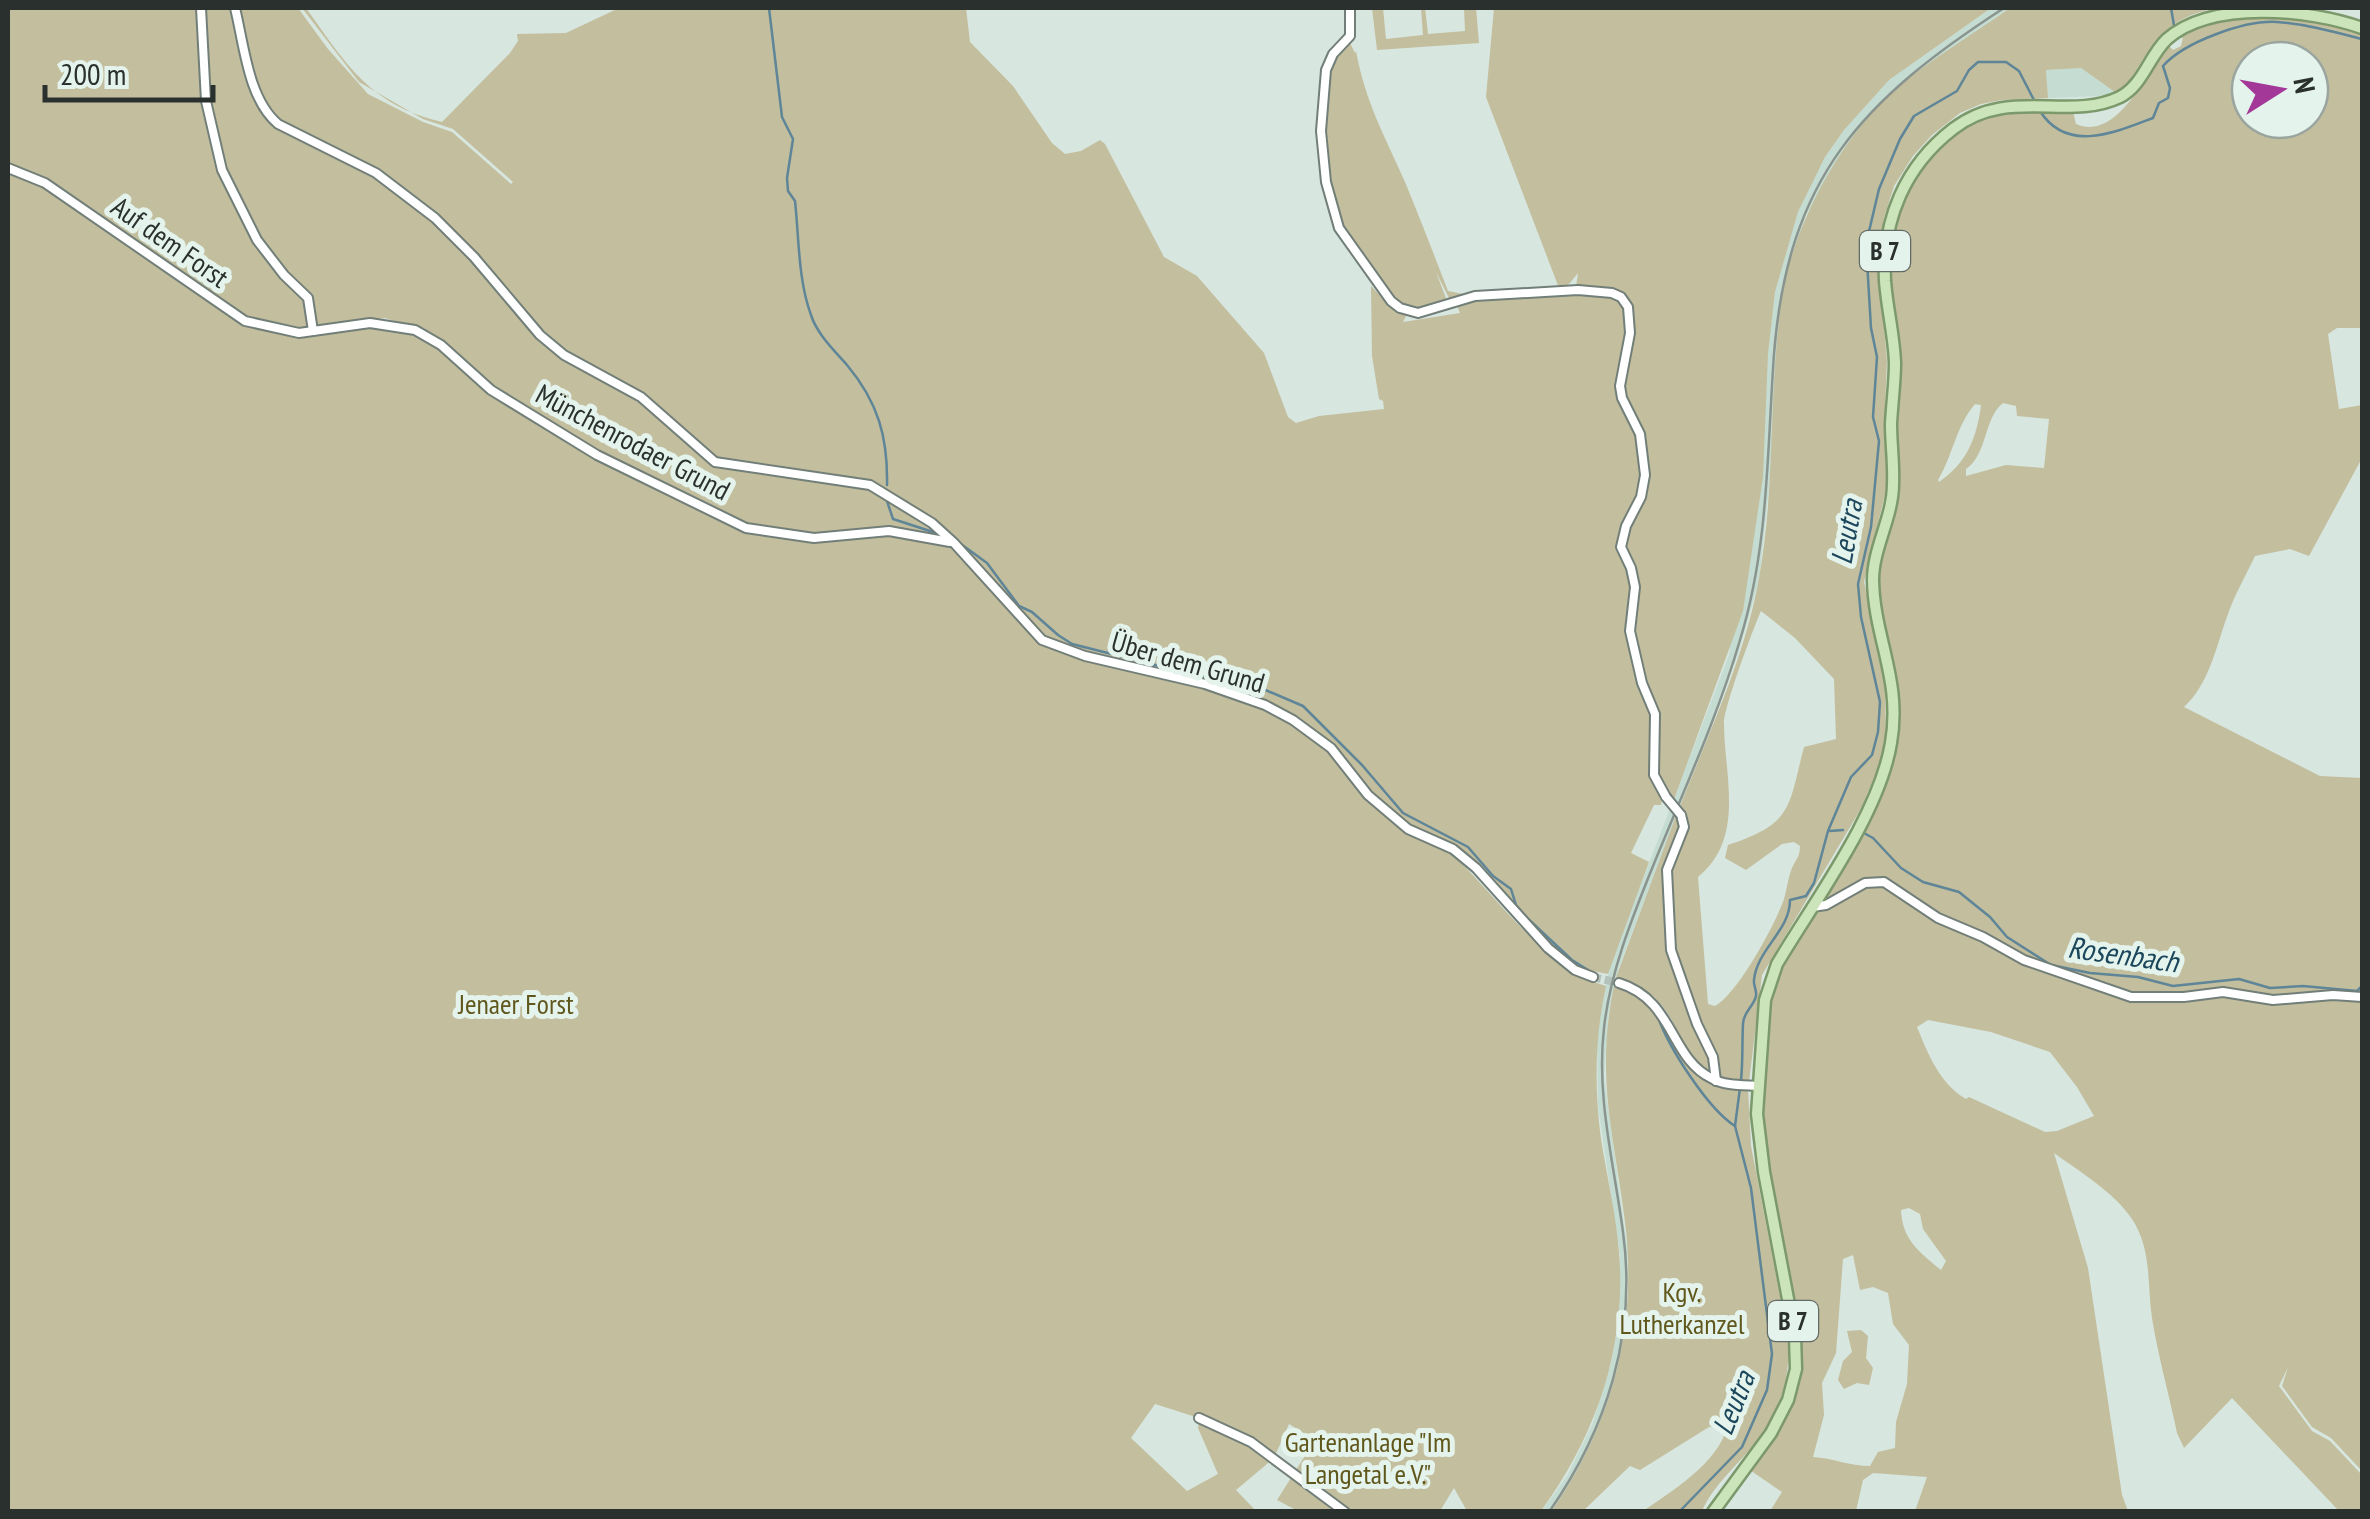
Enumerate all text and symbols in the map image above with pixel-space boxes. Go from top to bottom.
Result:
scale bar [45,40,212,102]
north arrow [2230,40,2330,140]
text: 200 m [60,54,126,93]
text: N [2285,74,2325,96]
street label: Auf dem Forst [104,188,236,296]
road number: B 7 [1860,231,1910,271]
street label: Münchenrodaer Grund [530,375,737,508]
water label: Leutra [1821,494,1871,567]
street label: Über dem Grund [1107,622,1269,701]
water label: Rosenbach [2066,926,2183,981]
park label: Jenaer Forst [457,985,574,1022]
park label: Kgv. Lutherkanzel [1620,1273,1745,1342]
road number: B 7 [1768,1301,1818,1341]
water label: Leutra [1702,1363,1764,1440]
park label: Gartenanlage "Im Langetal e.V." [1285,1423,1451,1492]

